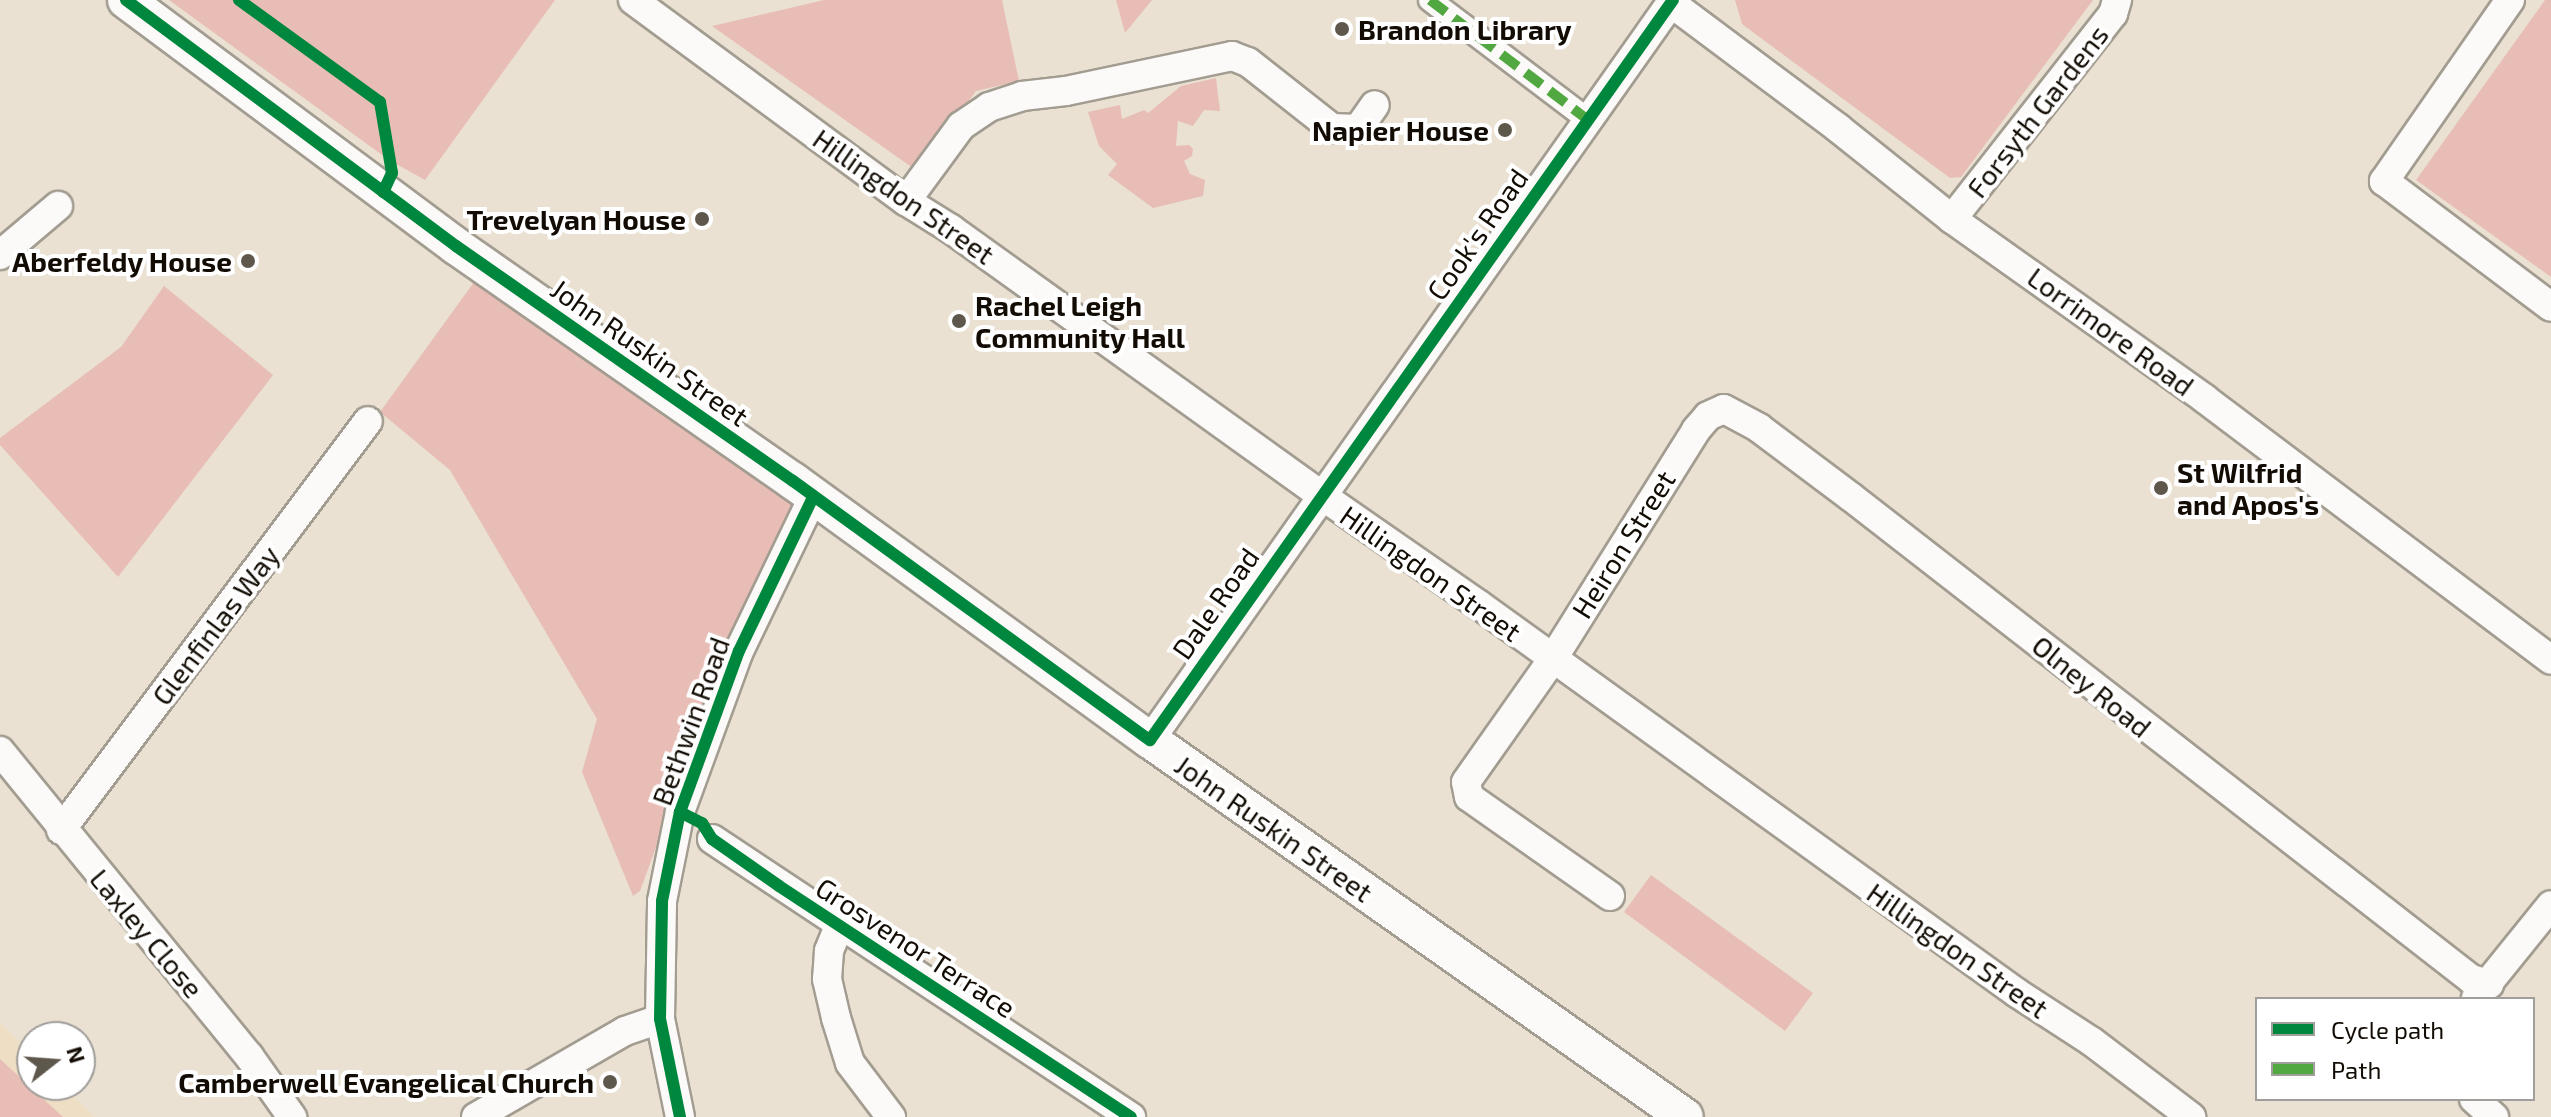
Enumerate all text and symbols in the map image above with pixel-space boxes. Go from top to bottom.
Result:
place label: Brandon Library [1358,12,1572,46]
street label: Forsyth Gardens [1959,18,2115,204]
marker: Brandon Library [1333,20,1351,38]
place label: Napier House [1311,113,1489,147]
street label: Hillingdon Street [807,121,1001,271]
marker: Napier House [1496,121,1514,139]
street label: Cook's Road [1419,162,1535,306]
place label: Trevelyan House [466,202,686,236]
marker: Trevelyan House [693,210,711,228]
place label: Aberfeldy House [11,244,232,278]
marker: Aberfeldy House [239,252,257,270]
street label: Lorrimore Road [2022,260,2200,402]
street label: John Ruskin Street [545,271,755,433]
place label: Rachel Leigh Community Hall [975,288,1186,354]
marker: Rachel Leigh Community Hall [950,312,968,330]
place label: St Wilfrid and Apos's [2177,455,2320,521]
street label: Heiron Street [1564,464,1682,624]
marker: St Wilfrid and Apos's [2152,479,2170,497]
street label: Hillingdon Street [1334,498,1528,648]
street label: Glenfinlas Way [144,539,286,711]
street label: Dale Road [1165,541,1265,665]
street label: Olney Road [2026,628,2158,744]
street label: Bethwin Road [644,632,736,810]
street label: John Ruskin Street [1169,747,1379,909]
street label: Laxley Close [83,862,211,1004]
street label: Grosvenor Terrace [809,870,1023,1024]
street label: Hillingdon Street [1861,875,2055,1025]
legend [2255,997,2535,1101]
text: Cycle path [2331,1015,2444,1044]
north arrow [16,1021,96,1101]
text: N [62,1043,92,1066]
text: Path [2331,1055,2381,1084]
place label: Camberwell Evangelical Church [177,1065,594,1099]
marker: Camberwell Evangelical Church [601,1073,619,1091]

